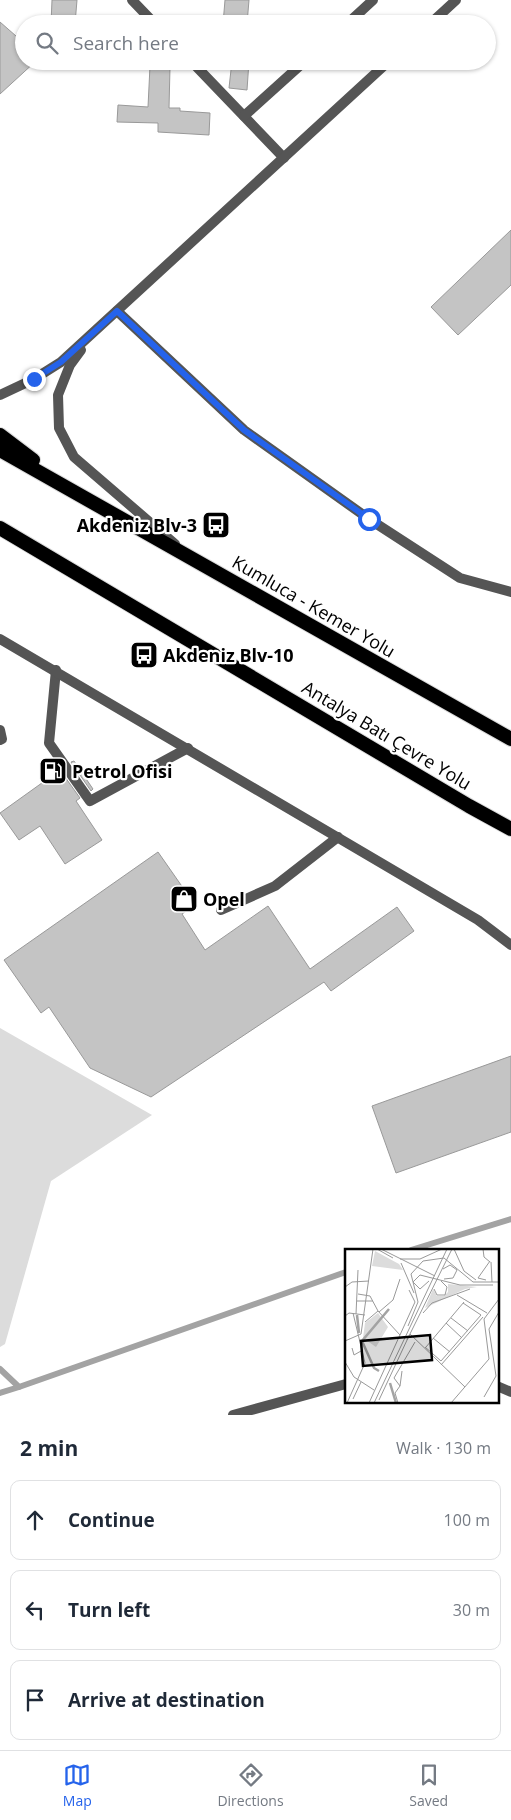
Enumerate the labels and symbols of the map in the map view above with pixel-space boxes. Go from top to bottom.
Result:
route end [23,368,46,391]
route start [358,508,381,531]
bus stop icon: Akdeniz Blv-3 [201,510,231,540]
place label: Akdeniz Blv-3 [77,513,197,537]
street label: Kumluca - Kemer Yolu [228,549,400,663]
bus stop icon: Akdeniz Blv-10 [129,640,159,670]
place label: Akdeniz Blv-10 [163,643,294,667]
street label: Antalya Batı Çevre Yolu [298,675,476,795]
fuel station icon: Petrol Ofisi [38,756,68,786]
place label: Petrol Ofisi [72,759,172,783]
shop icon: Opel [169,884,199,914]
place label: Opel [203,887,245,911]
inset map [345,1249,498,1402]

